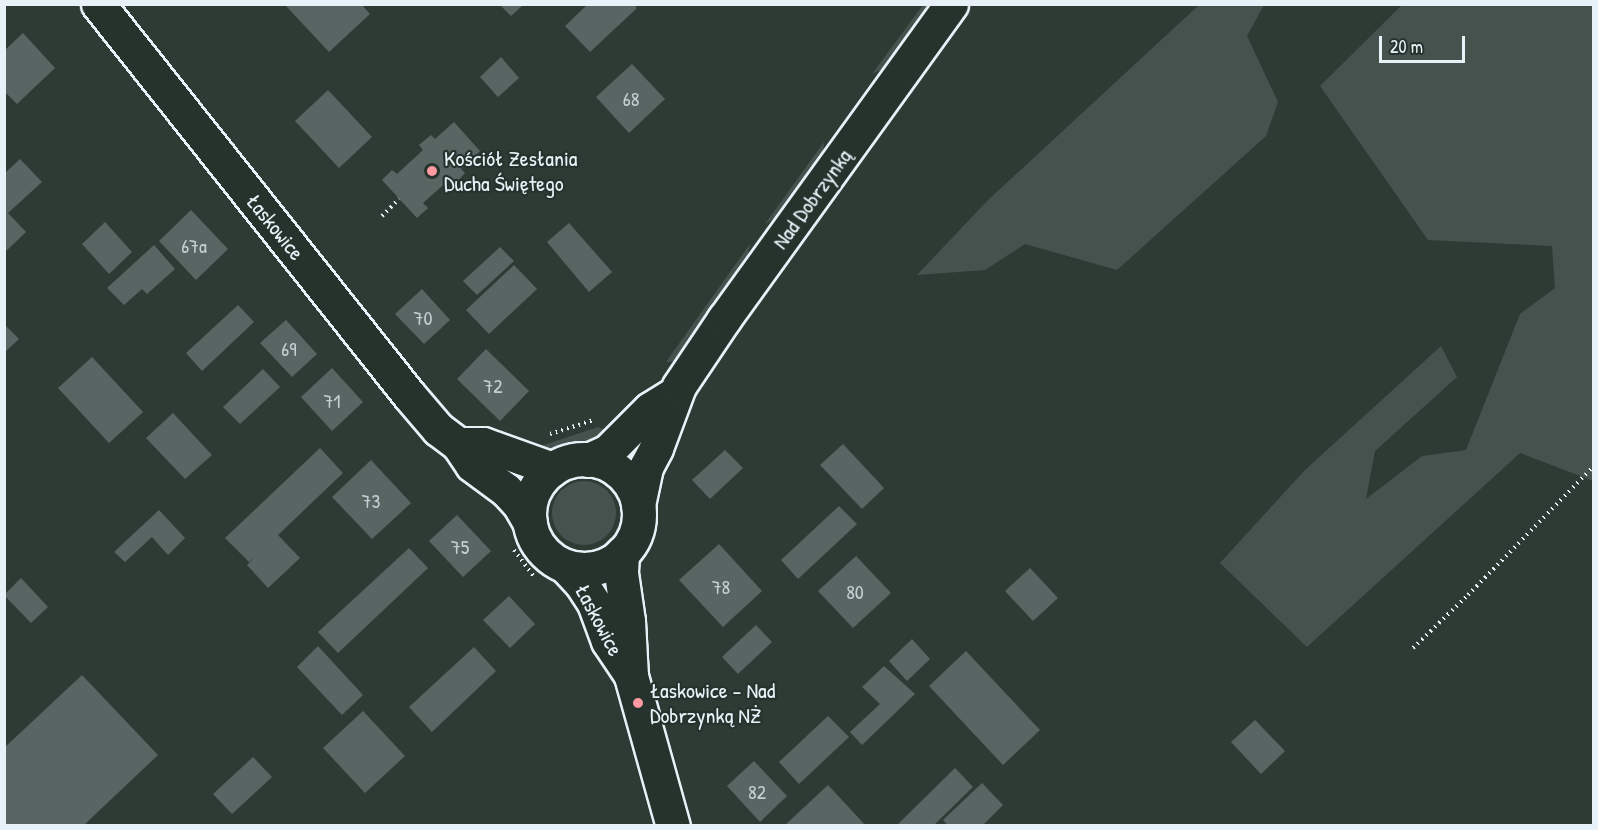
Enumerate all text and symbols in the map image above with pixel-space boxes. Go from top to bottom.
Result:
scale bar [1382,24,1468,62]
text: 20 m [1390,34,1423,59]
house number: 68 [623,86,639,110]
street label: Nad Dobrzynką [767,144,857,254]
place label: Kościół Zesłania Ducha Świętego [444,145,577,196]
marker: Kościół Zesłania Ducha Świętego [425,164,439,178]
street label: Łaskowice [240,189,310,265]
house number: 67a [181,233,207,257]
house number: 70 [414,305,432,329]
house number: 69 [281,336,297,360]
house number: 72 [483,373,503,397]
house number: 71 [323,388,341,412]
house number: 73 [362,488,380,512]
house number: 75 [451,534,469,558]
house number: 78 [712,574,730,598]
house number: 80 [846,579,864,603]
street label: Łaskowice [569,580,629,660]
place label: Łaskowice - Nad Dobrzynką NŻ [650,677,775,728]
marker: Łaskowice - Nad Dobrzynką NŻ [631,696,645,710]
house number: 82 [748,779,766,803]

